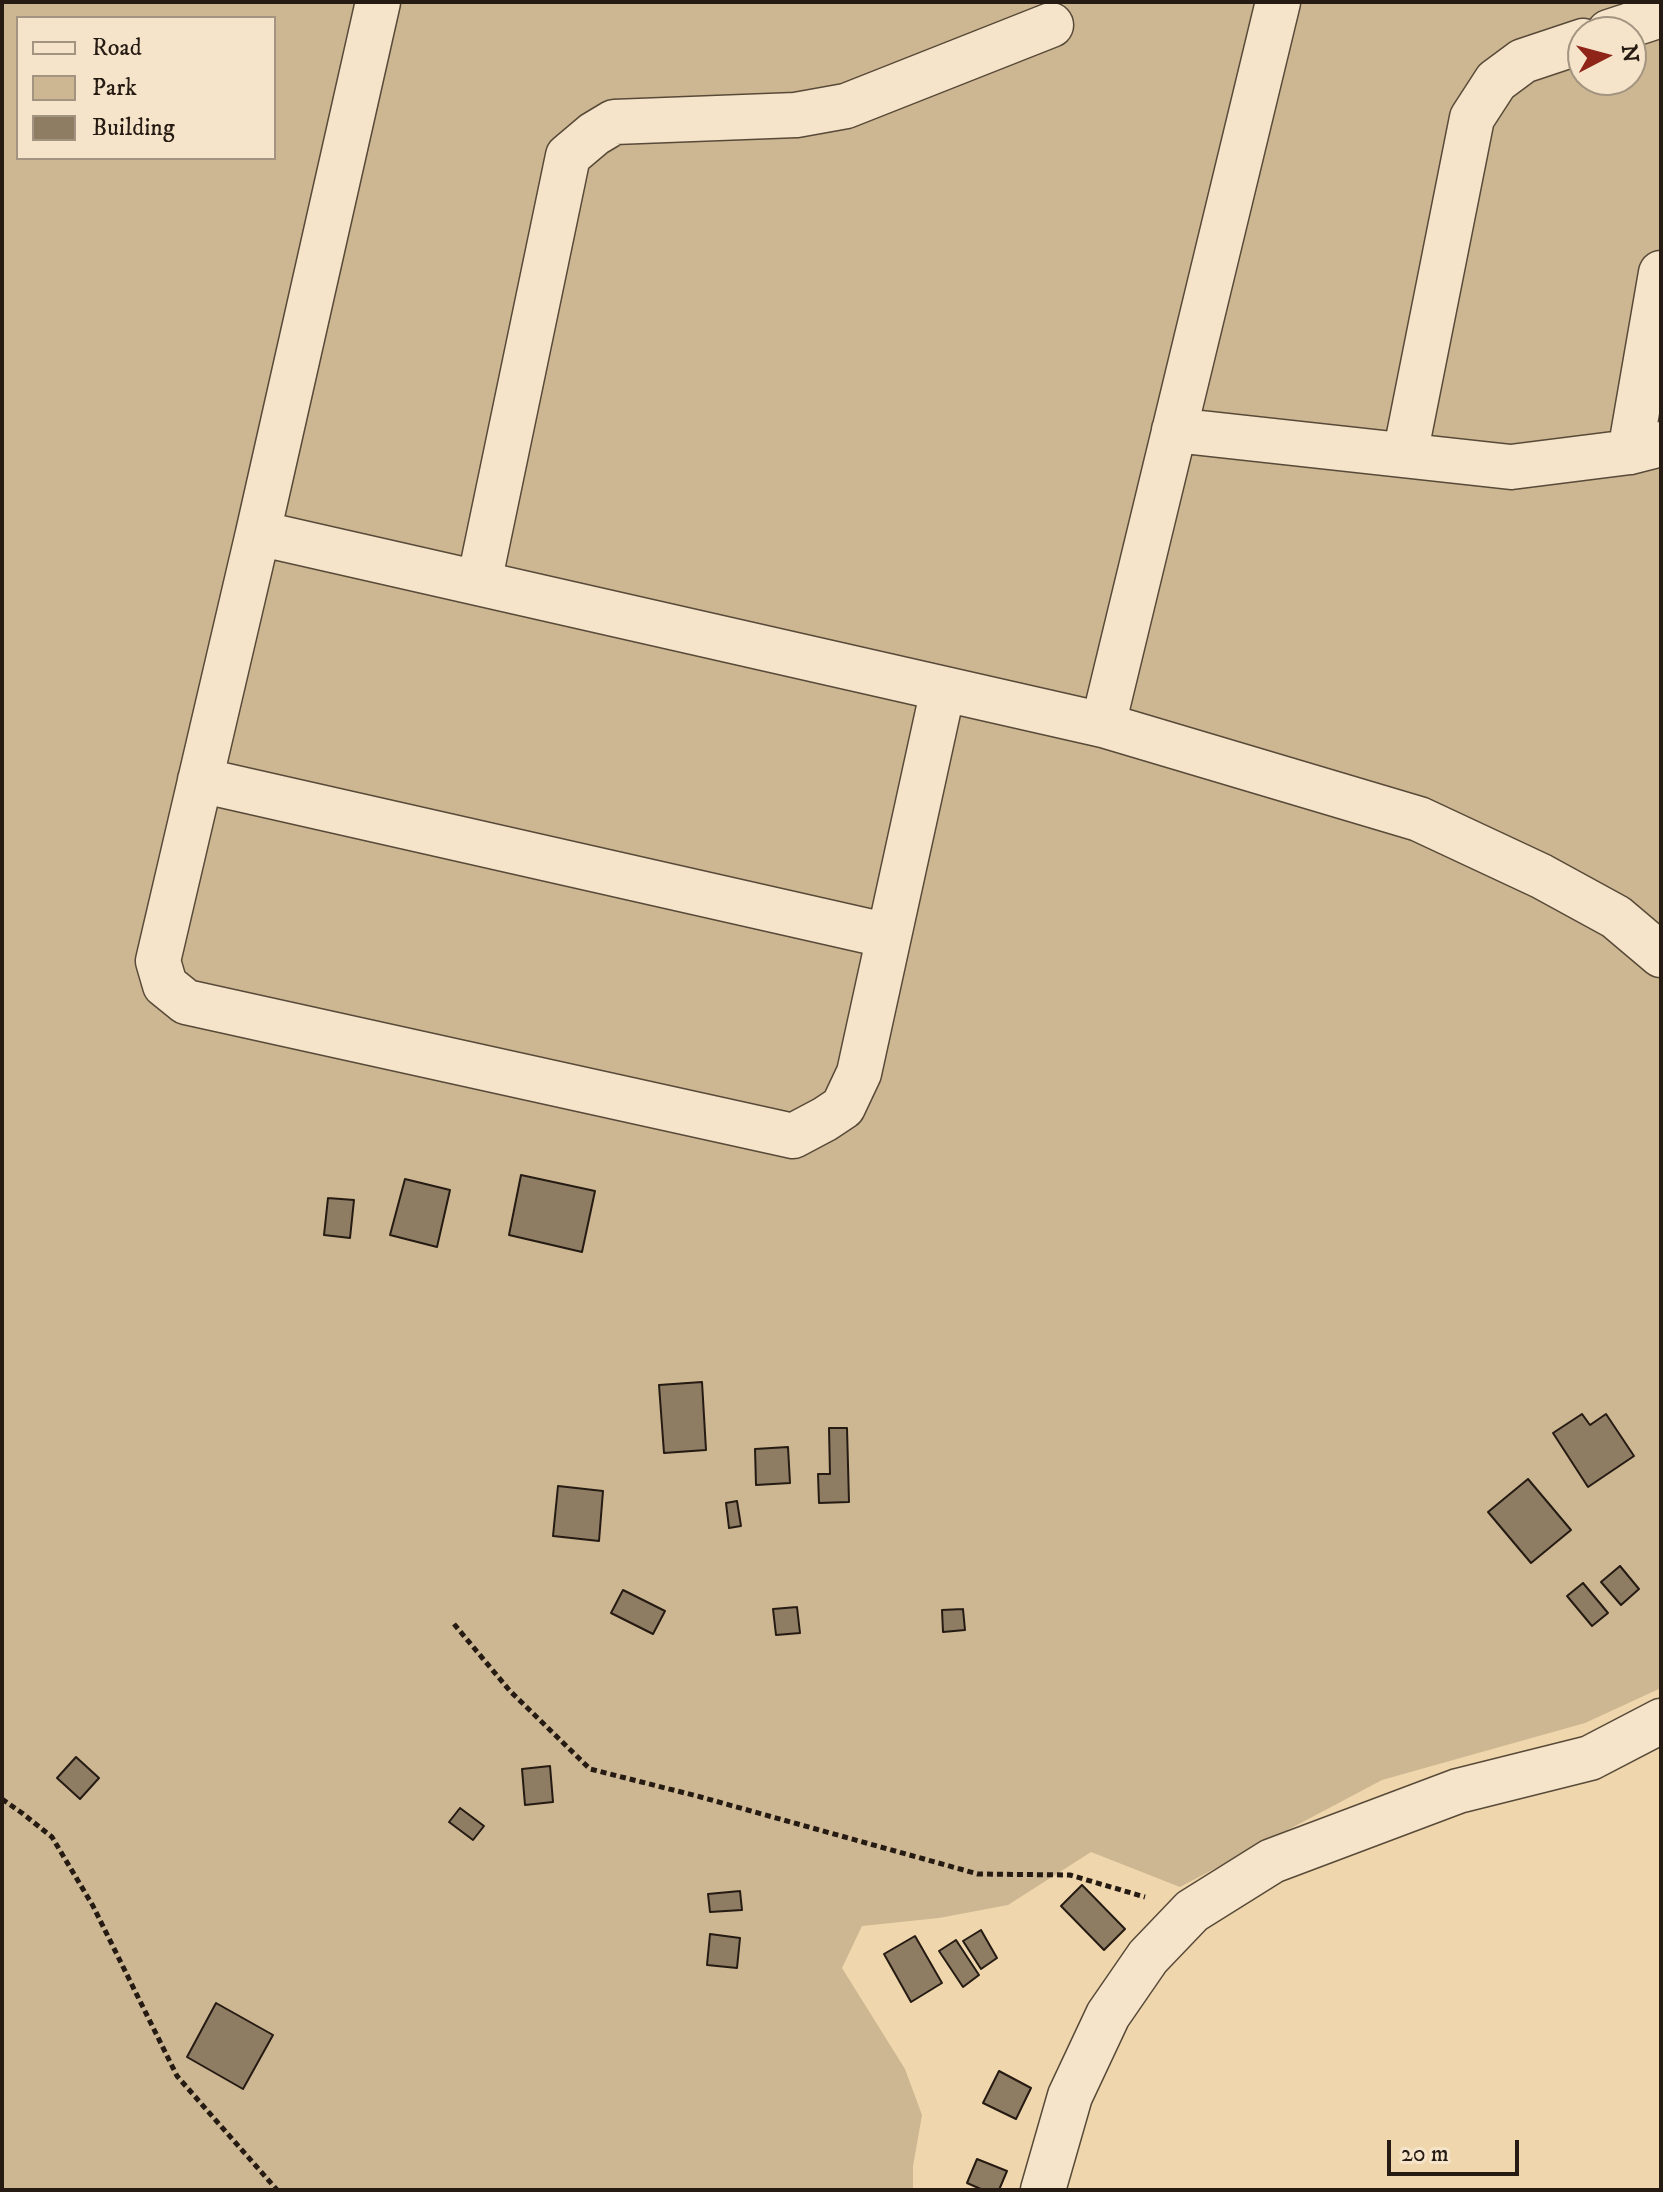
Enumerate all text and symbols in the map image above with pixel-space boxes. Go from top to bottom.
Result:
legend [16,16,276,160]
north arrow [1567,16,1647,96]
text: Road [92,33,142,63]
text: N [1615,43,1644,64]
text: Park [92,73,137,103]
text: Building [92,113,175,143]
scale bar [1391,2124,1523,2174]
text: 20 m [1401,2139,1449,2169]

